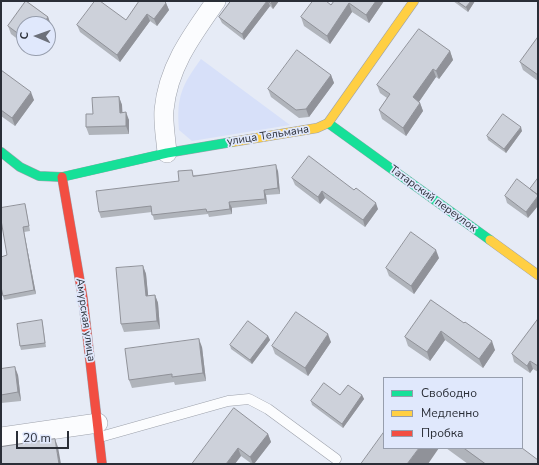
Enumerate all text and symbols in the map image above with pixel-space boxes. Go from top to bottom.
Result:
north arrow [16,16,56,56]
text: С [17,32,32,40]
street label: улица Тельмана [226,123,310,149]
street label: Татарский переулок [387,163,479,235]
street label: Амурская улица [73,278,97,362]
legend [383,377,523,449]
text: Свободно [421,385,477,401]
text: Медленно [421,405,479,421]
scale bar [18,423,71,449]
text: Пробка [421,425,464,441]
text: 20 m [23,430,51,446]

